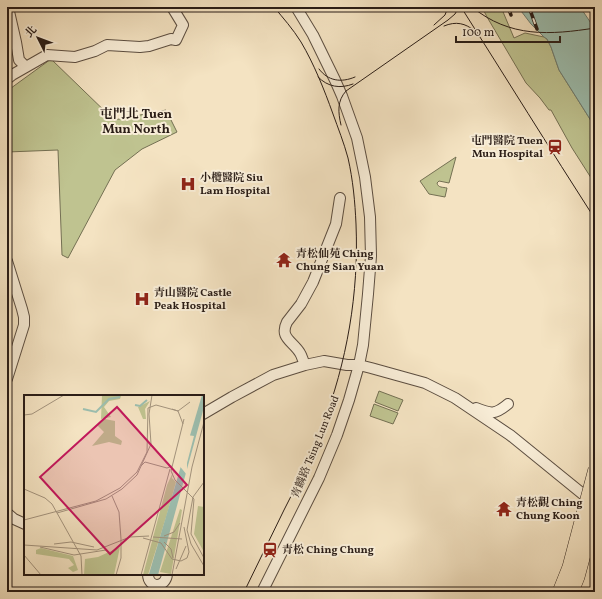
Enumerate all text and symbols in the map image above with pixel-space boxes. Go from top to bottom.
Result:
north arrow [18,18,58,58]
scale bar [456,18,560,44]
text: 北 [22,23,41,41]
text: 100 m [462,25,495,41]
district label: 屯門北 Tuen Mun North [100,106,173,139]
place label: 屯門醫院 Tuen Mun Hospital [471,134,543,162]
station icon: 屯門醫院 Tuen Mun Hospital [546,138,564,156]
place label: 小欖醫院 Siu Lam Hospital [200,171,270,199]
hospital icon: 小欖醫院 Siu Lam Hospital [179,175,197,193]
place label: 青松仙苑 Ching Chung Sian Yuan [296,247,384,275]
temple icon: 青松仙苑 Ching Chung Sian Yuan [275,251,293,269]
place label: 青山醫院 Castle Peak Hospital [154,286,232,314]
hospital icon: 青山醫院 Castle Peak Hospital [133,290,151,308]
street label: 青麟路 Tsing Lun Road [289,393,343,501]
inset map [24,395,204,575]
place label: 青松觀 Ching Chung Koon [516,496,583,524]
temple icon: 青松觀 Ching Chung Koon [495,500,513,518]
station icon: 青松 Ching Chung [261,541,279,559]
place label: 青松 Ching Chung [282,543,374,558]

